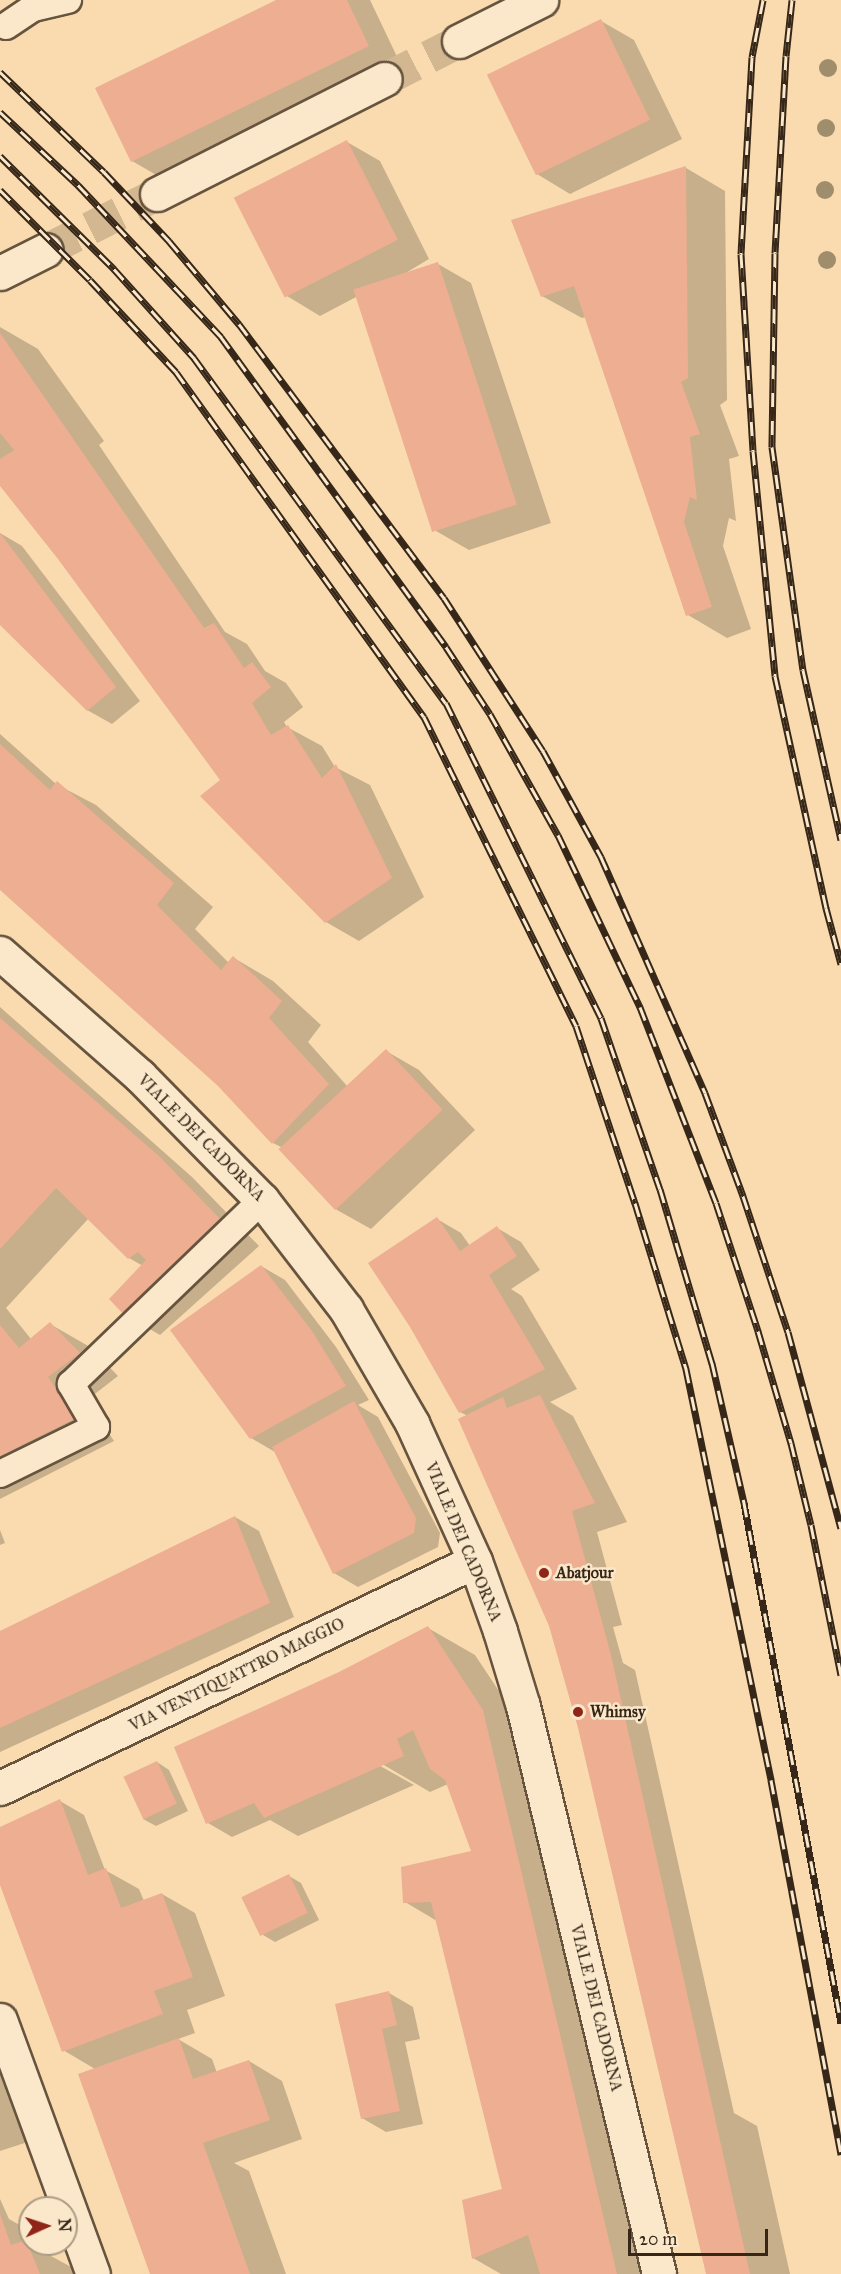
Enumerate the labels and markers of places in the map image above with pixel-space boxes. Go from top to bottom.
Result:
place label: Abatjour [556,1563,614,1583]
marker: Abatjour [537,1566,551,1580]
place label: Whimsy [590,1702,645,1722]
marker: Whimsy [571,1705,585,1719]

